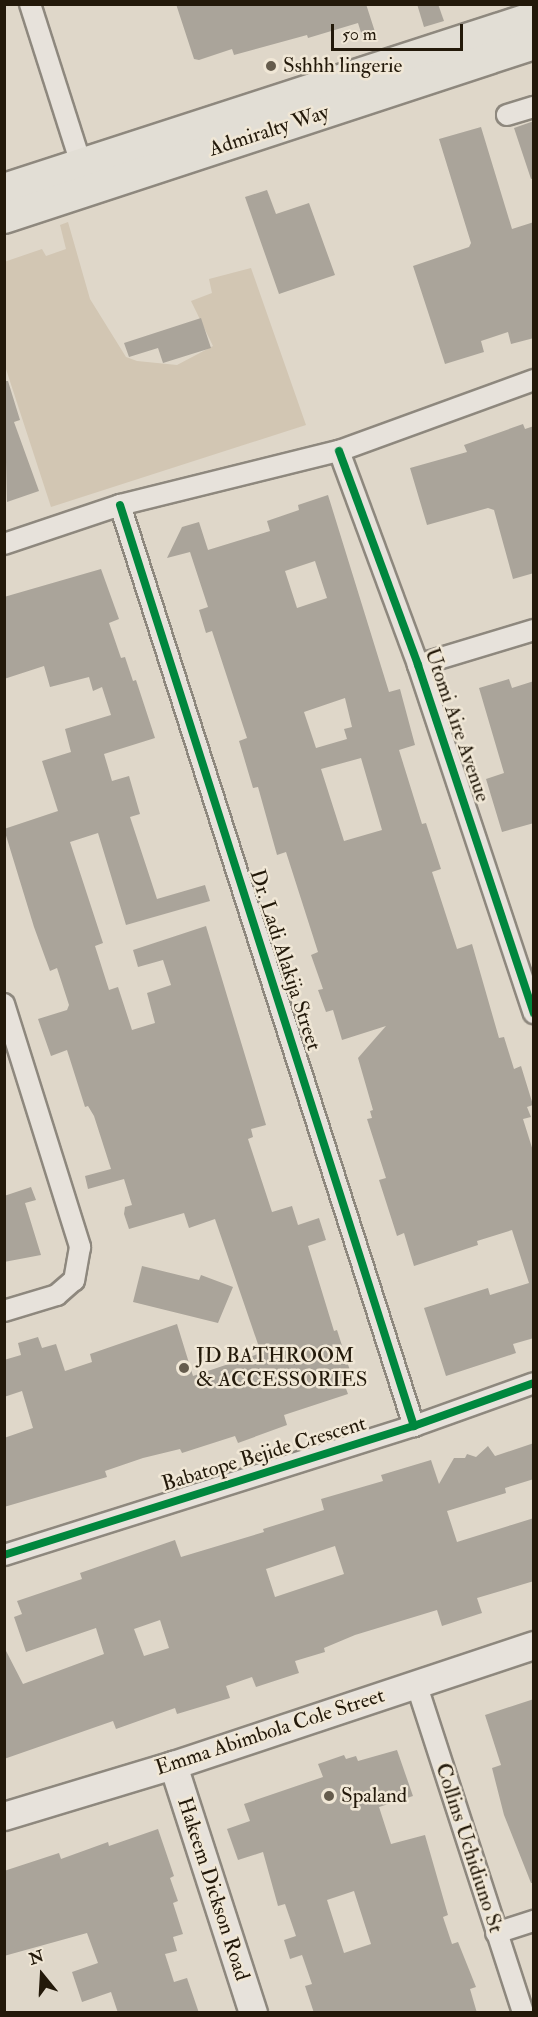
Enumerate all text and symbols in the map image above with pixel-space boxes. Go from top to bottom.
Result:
scale bar [334,12,466,50]
text: 50 m [342,23,377,46]
place label: Sshhh lingerie [283,53,402,79]
marker: Sshhh lingerie [264,59,278,73]
street label: Admiralty Way [206,100,332,162]
street label: Utomi Aire Avenue [419,645,495,805]
street label: Dr. Ladi Alakija Street [244,866,326,1054]
place label: JD BATHROOM & ACCESSORIES [196,1343,367,1393]
marker: JD BATHROOM & ACCESSORIES [177,1361,191,1375]
street label: Babatope Bejide Crescent [159,1411,369,1497]
street label: Emma Abimbola Cole Street [152,1683,388,1781]
street label: Collins Uchidiuno St [430,1760,508,1936]
place label: Spaland [341,1783,407,1809]
marker: Spaland [322,1789,336,1803]
street label: Hakeem Dickson Road [171,1794,255,1984]
north arrow [12,1945,72,2005]
text: N [27,1946,46,1970]

